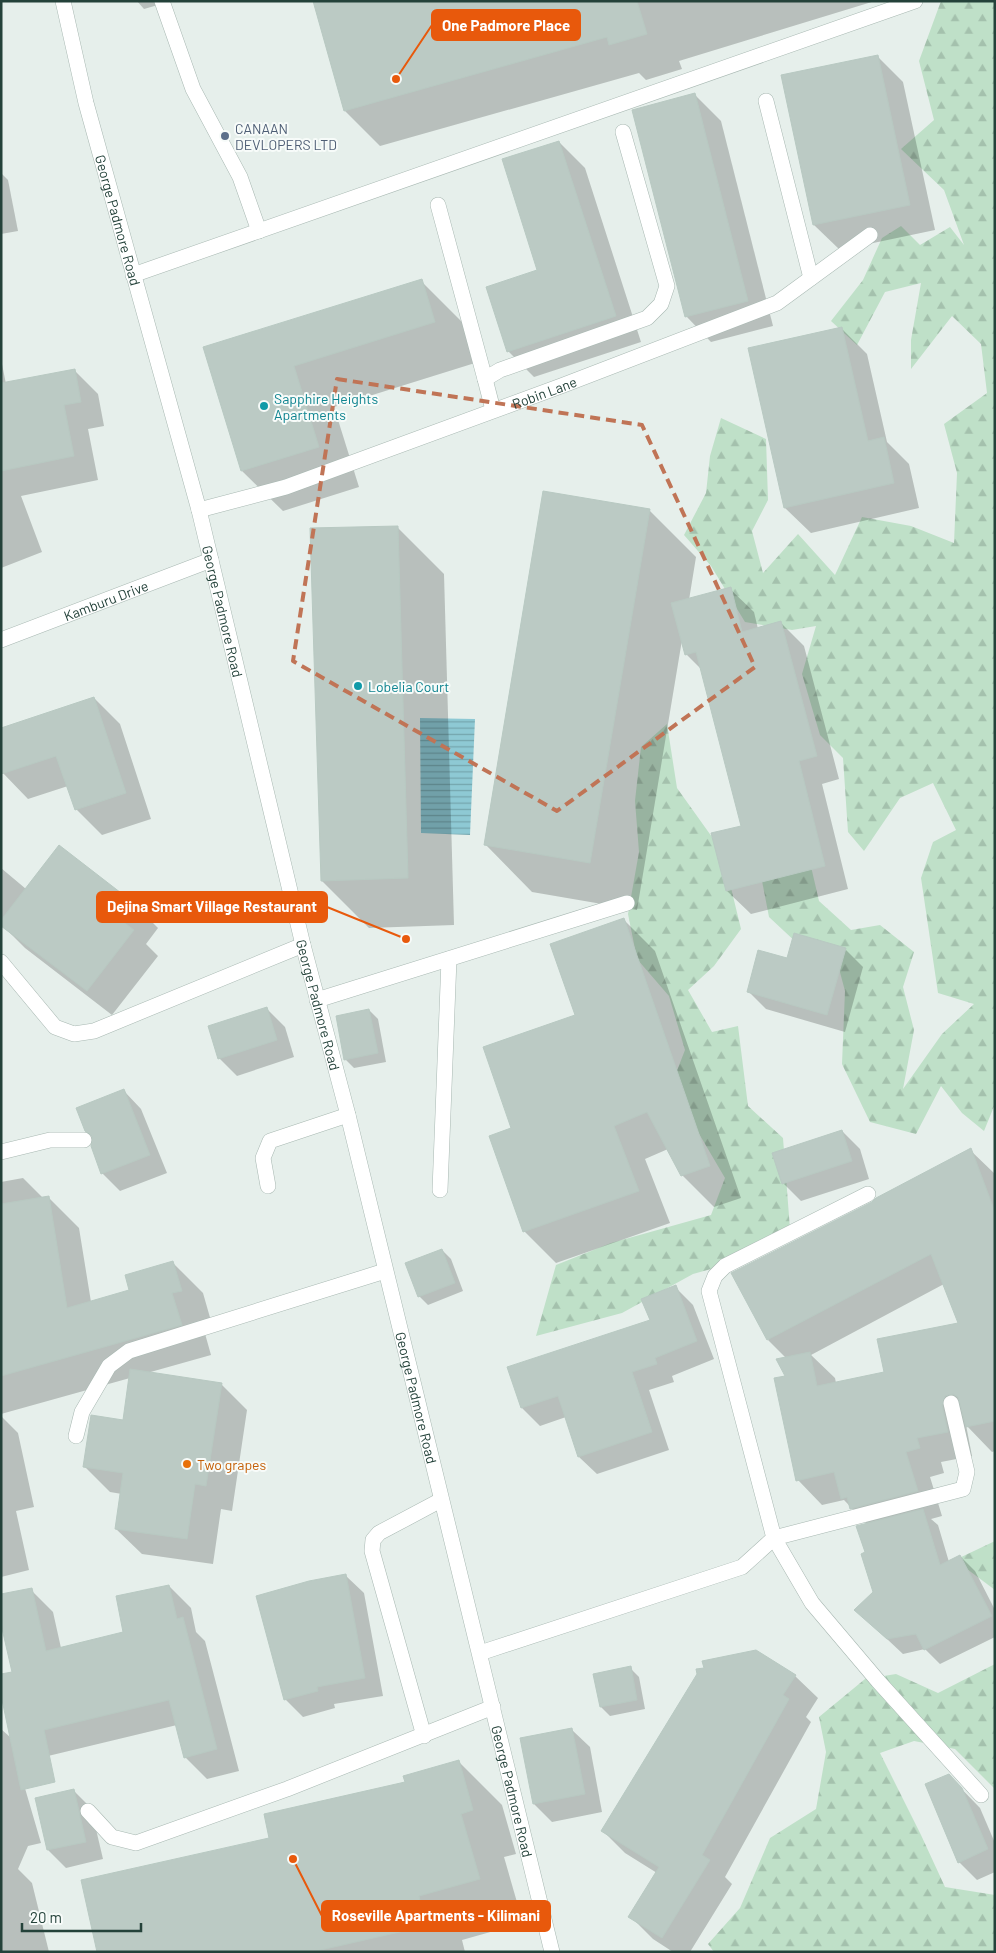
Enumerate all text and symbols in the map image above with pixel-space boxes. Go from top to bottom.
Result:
callout: One Padmore Place [432,10,580,40]
text: One Padmore Place [442,16,570,34]
place label: CANAAN DEVLOPERS LTD [235,120,337,153]
marker: CANAAN DEVLOPERS LTD [219,130,231,142]
street label: George Padmore Road [92,153,145,287]
street label: Robin Lane [509,372,579,412]
place label: Sapphire Heights Apartments [274,390,378,423]
marker: Sapphire Heights Apartments [258,400,270,412]
street label: George Padmore Road [199,544,247,679]
street label: Kamburu Drive [61,576,150,624]
place label: Lobelia Court [368,678,449,695]
marker: Lobelia Court [352,680,364,692]
callout: Dejina Smart Village Restaurant [97,892,327,922]
text: Dejina Smart Village Restaurant [107,897,317,915]
street label: George Padmore Road [293,938,344,1072]
street label: George Padmore Road [393,1330,441,1465]
place label: Two grapes [197,1456,266,1473]
marker: Two grapes [181,1458,193,1470]
street label: George Padmore Road [489,1724,537,1859]
scale bar [22,1900,141,1932]
callout: Roseville Apartments - Kilimani [322,1901,550,1931]
text: Roseville Apartments - Kilimani [332,1906,540,1924]
text: 20 m [30,1908,62,1926]

